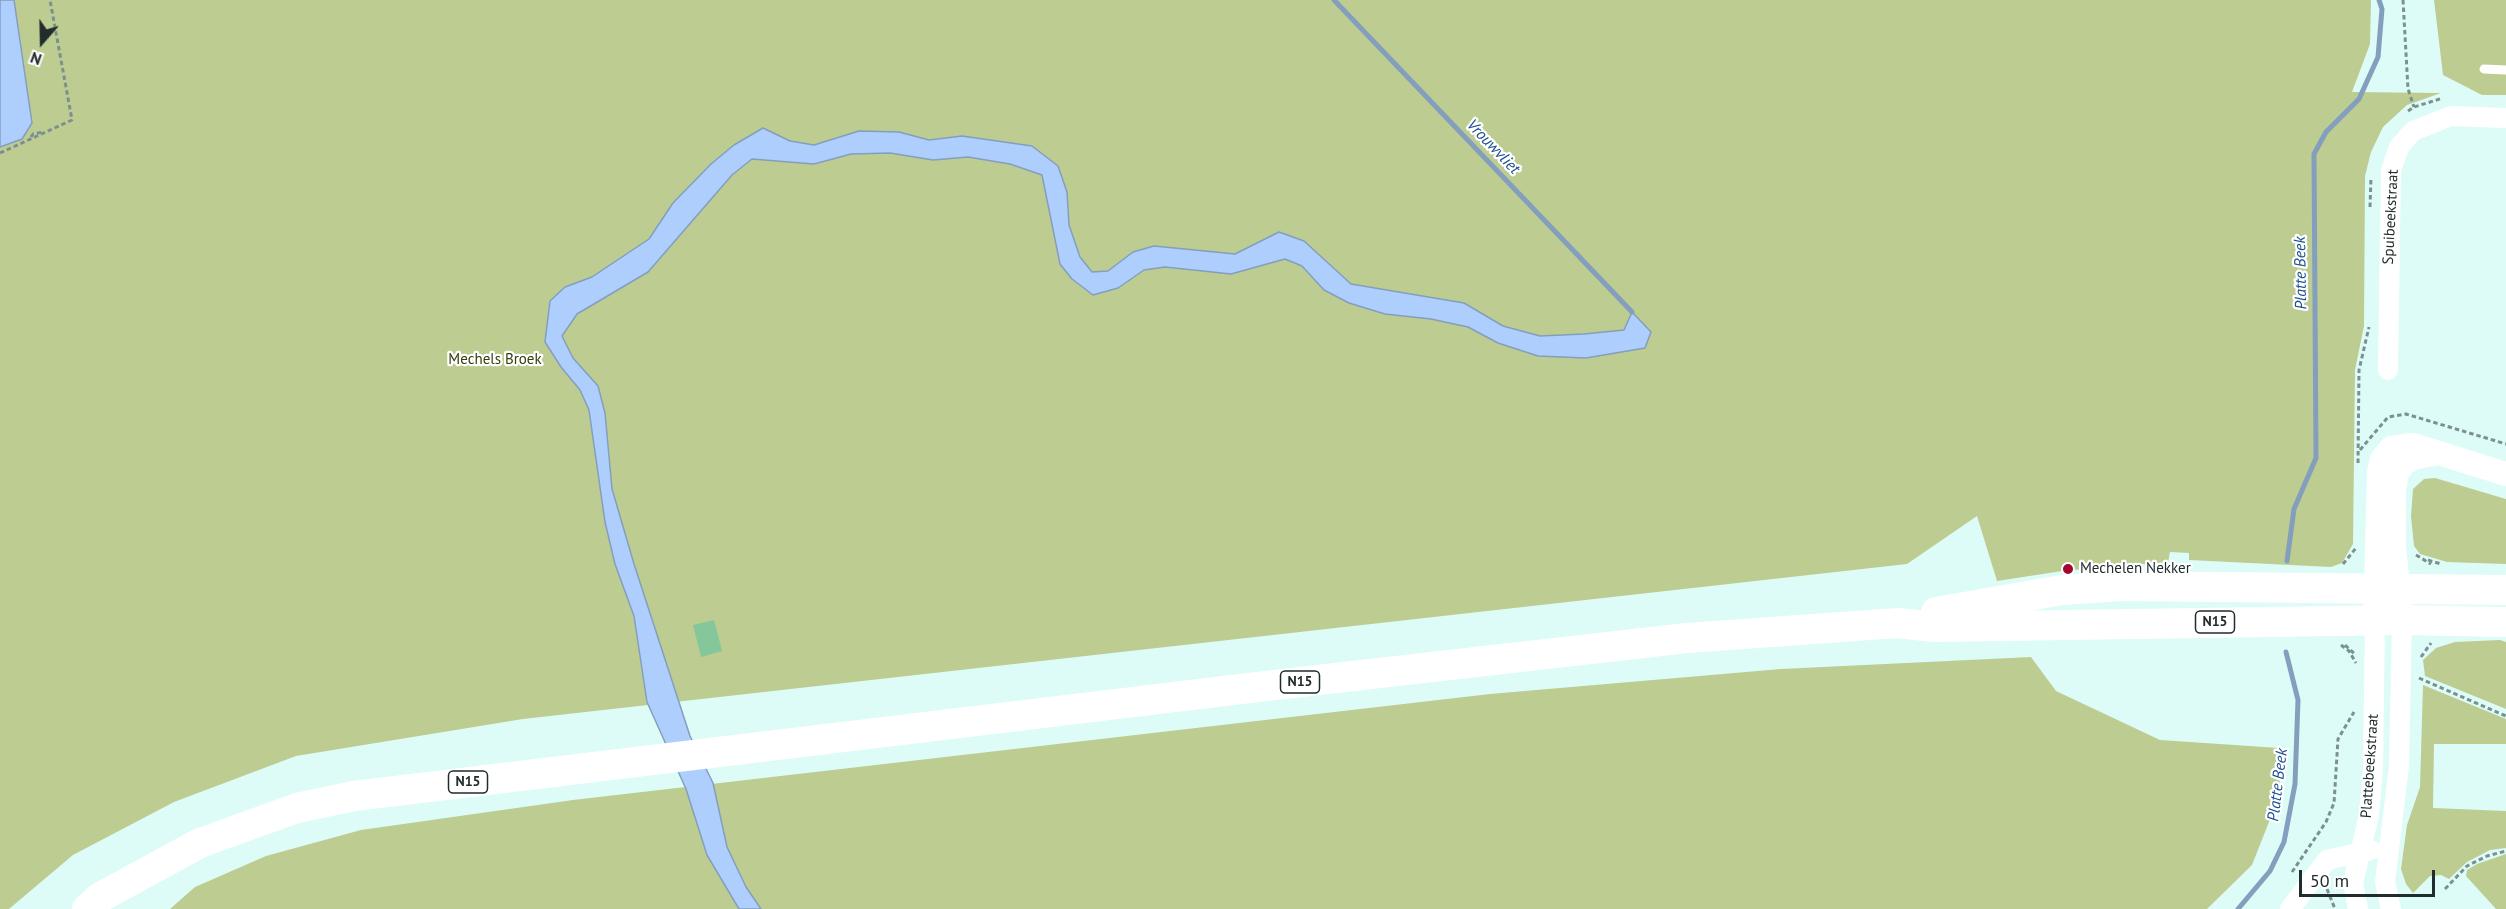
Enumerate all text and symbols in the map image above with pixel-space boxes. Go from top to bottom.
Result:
north arrow [12,12,72,72]
text: N [27,48,44,70]
water label: Vrouwvliet [1462,116,1524,178]
street label: Spuibeekstraat [2380,169,2402,265]
water label: Platte Beek [2291,236,2311,310]
park label: Mechels Broek [448,351,542,369]
place label: Mechelen Nekker [2080,560,2191,578]
marker: Mechelen Nekker [2061,562,2075,576]
road number: N15 [2196,611,2234,633]
road number: N15 [1280,671,1320,693]
street label: Plattebeekstraat [2357,713,2383,819]
water label: Platte Beek [2264,747,2292,823]
road number: N15 [448,771,488,793]
scale bar [2302,858,2438,896]
text: 50 m [2310,869,2349,892]

